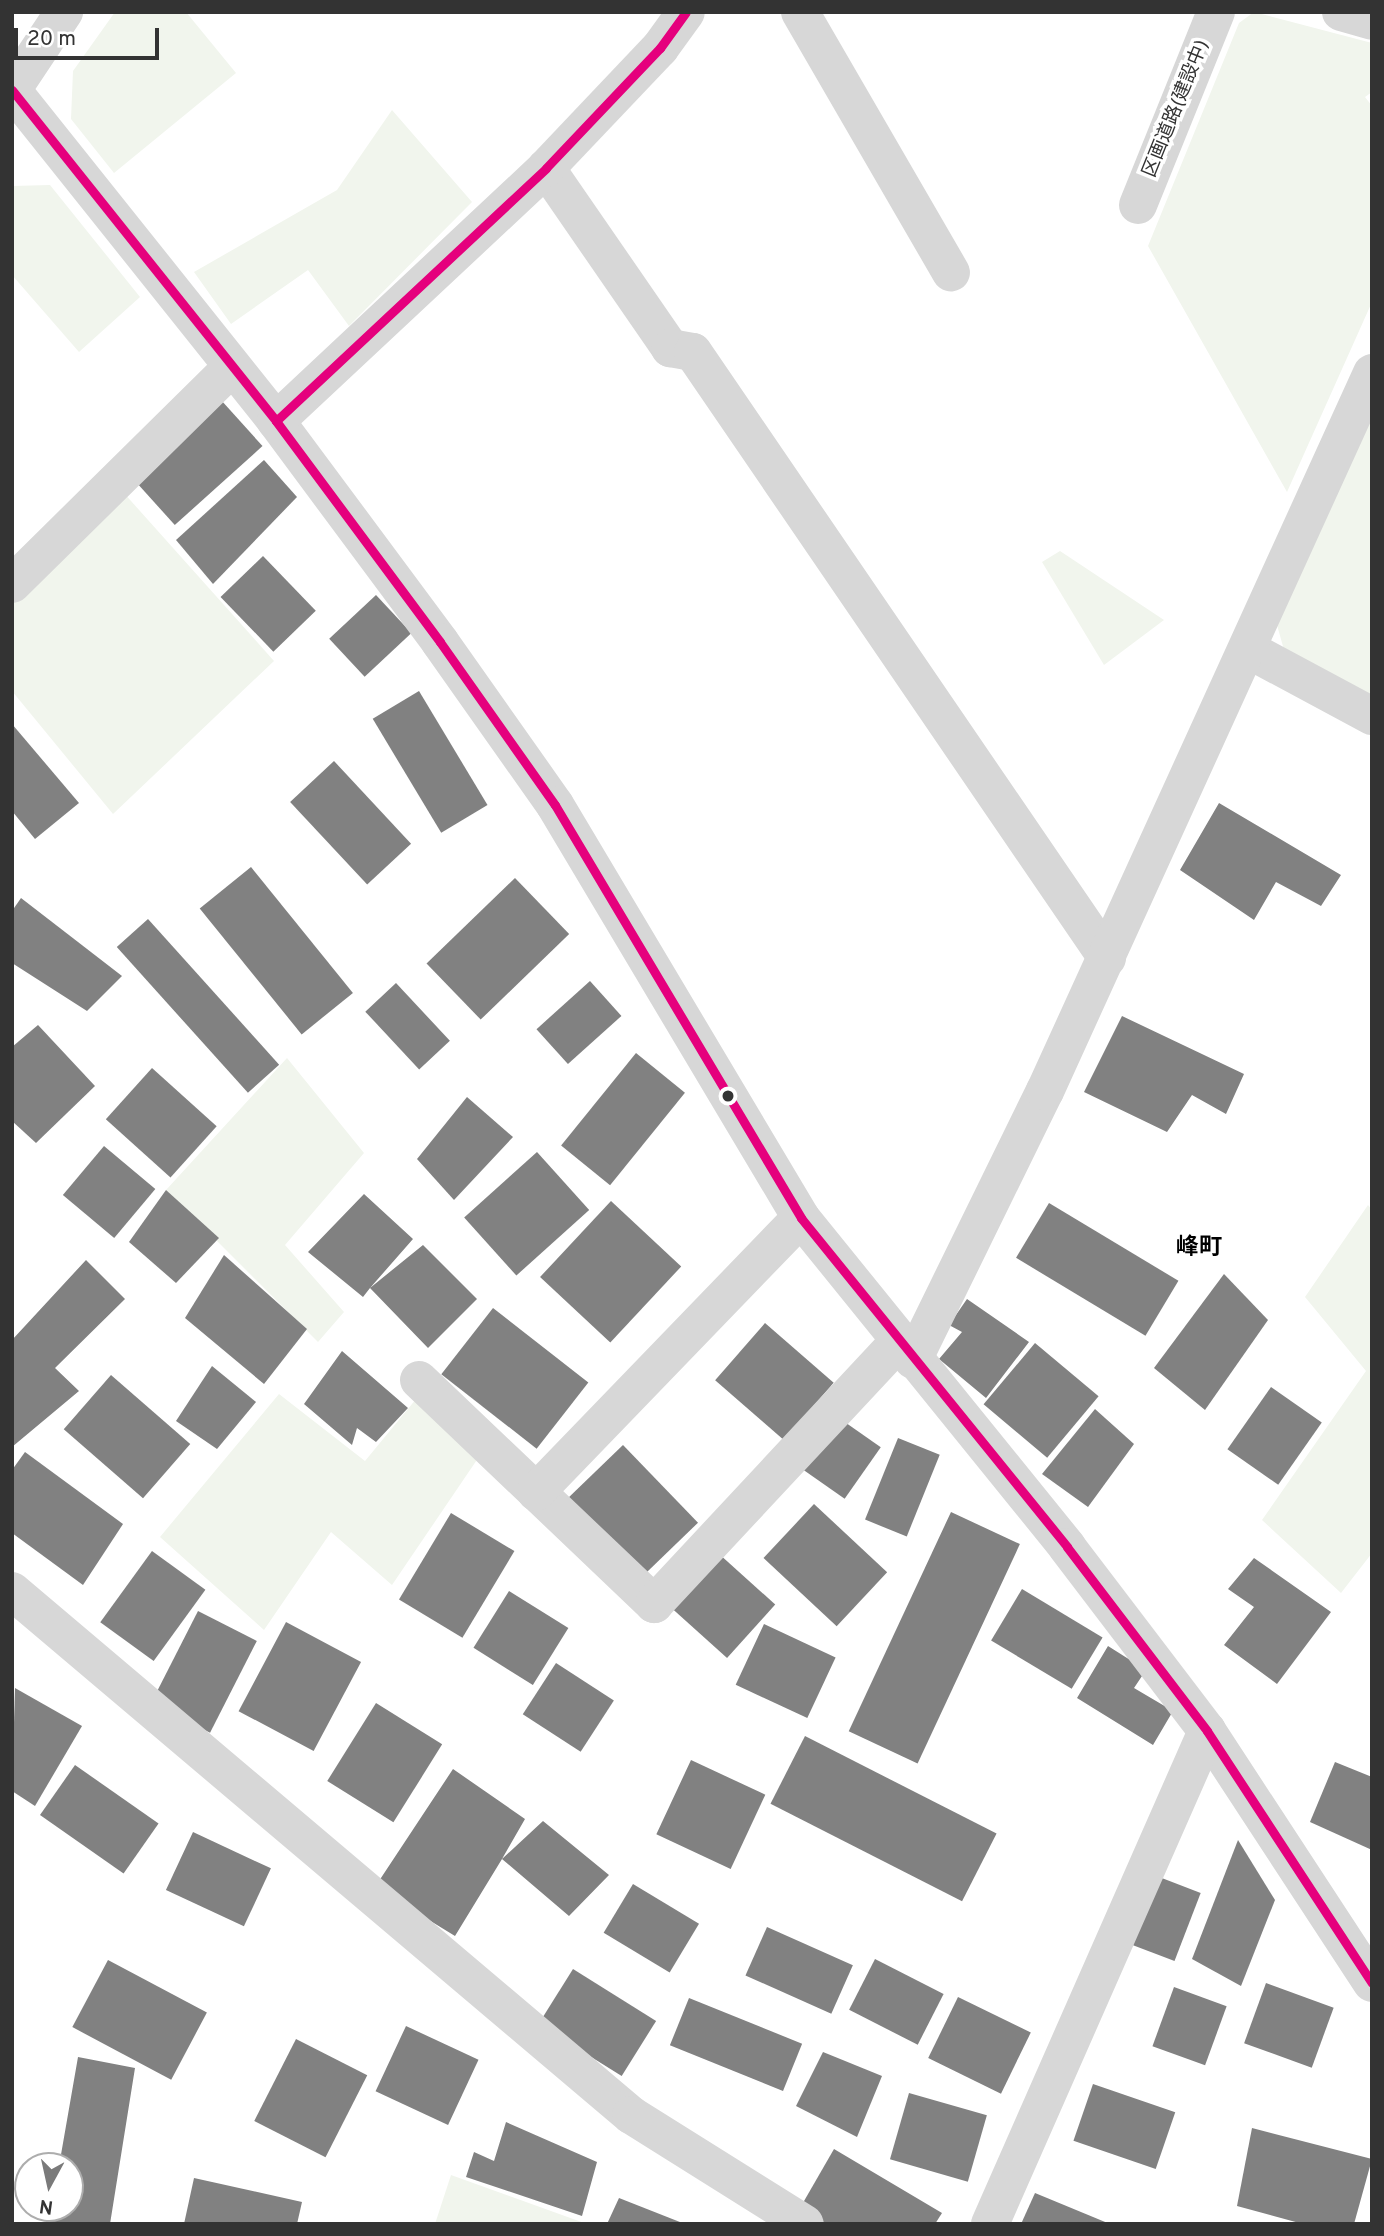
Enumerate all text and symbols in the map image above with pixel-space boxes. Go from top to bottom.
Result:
scale bar [18,14,163,58]
text: 20 m [27,26,76,53]
street label: 区画道路(建設中) [1139,37,1215,181]
unlabelled marker [721,1089,735,1103]
district label: 峰町 [1176,1235,1222,1263]
north arrow [14,2152,84,2222]
text: N [38,2193,55,2219]

